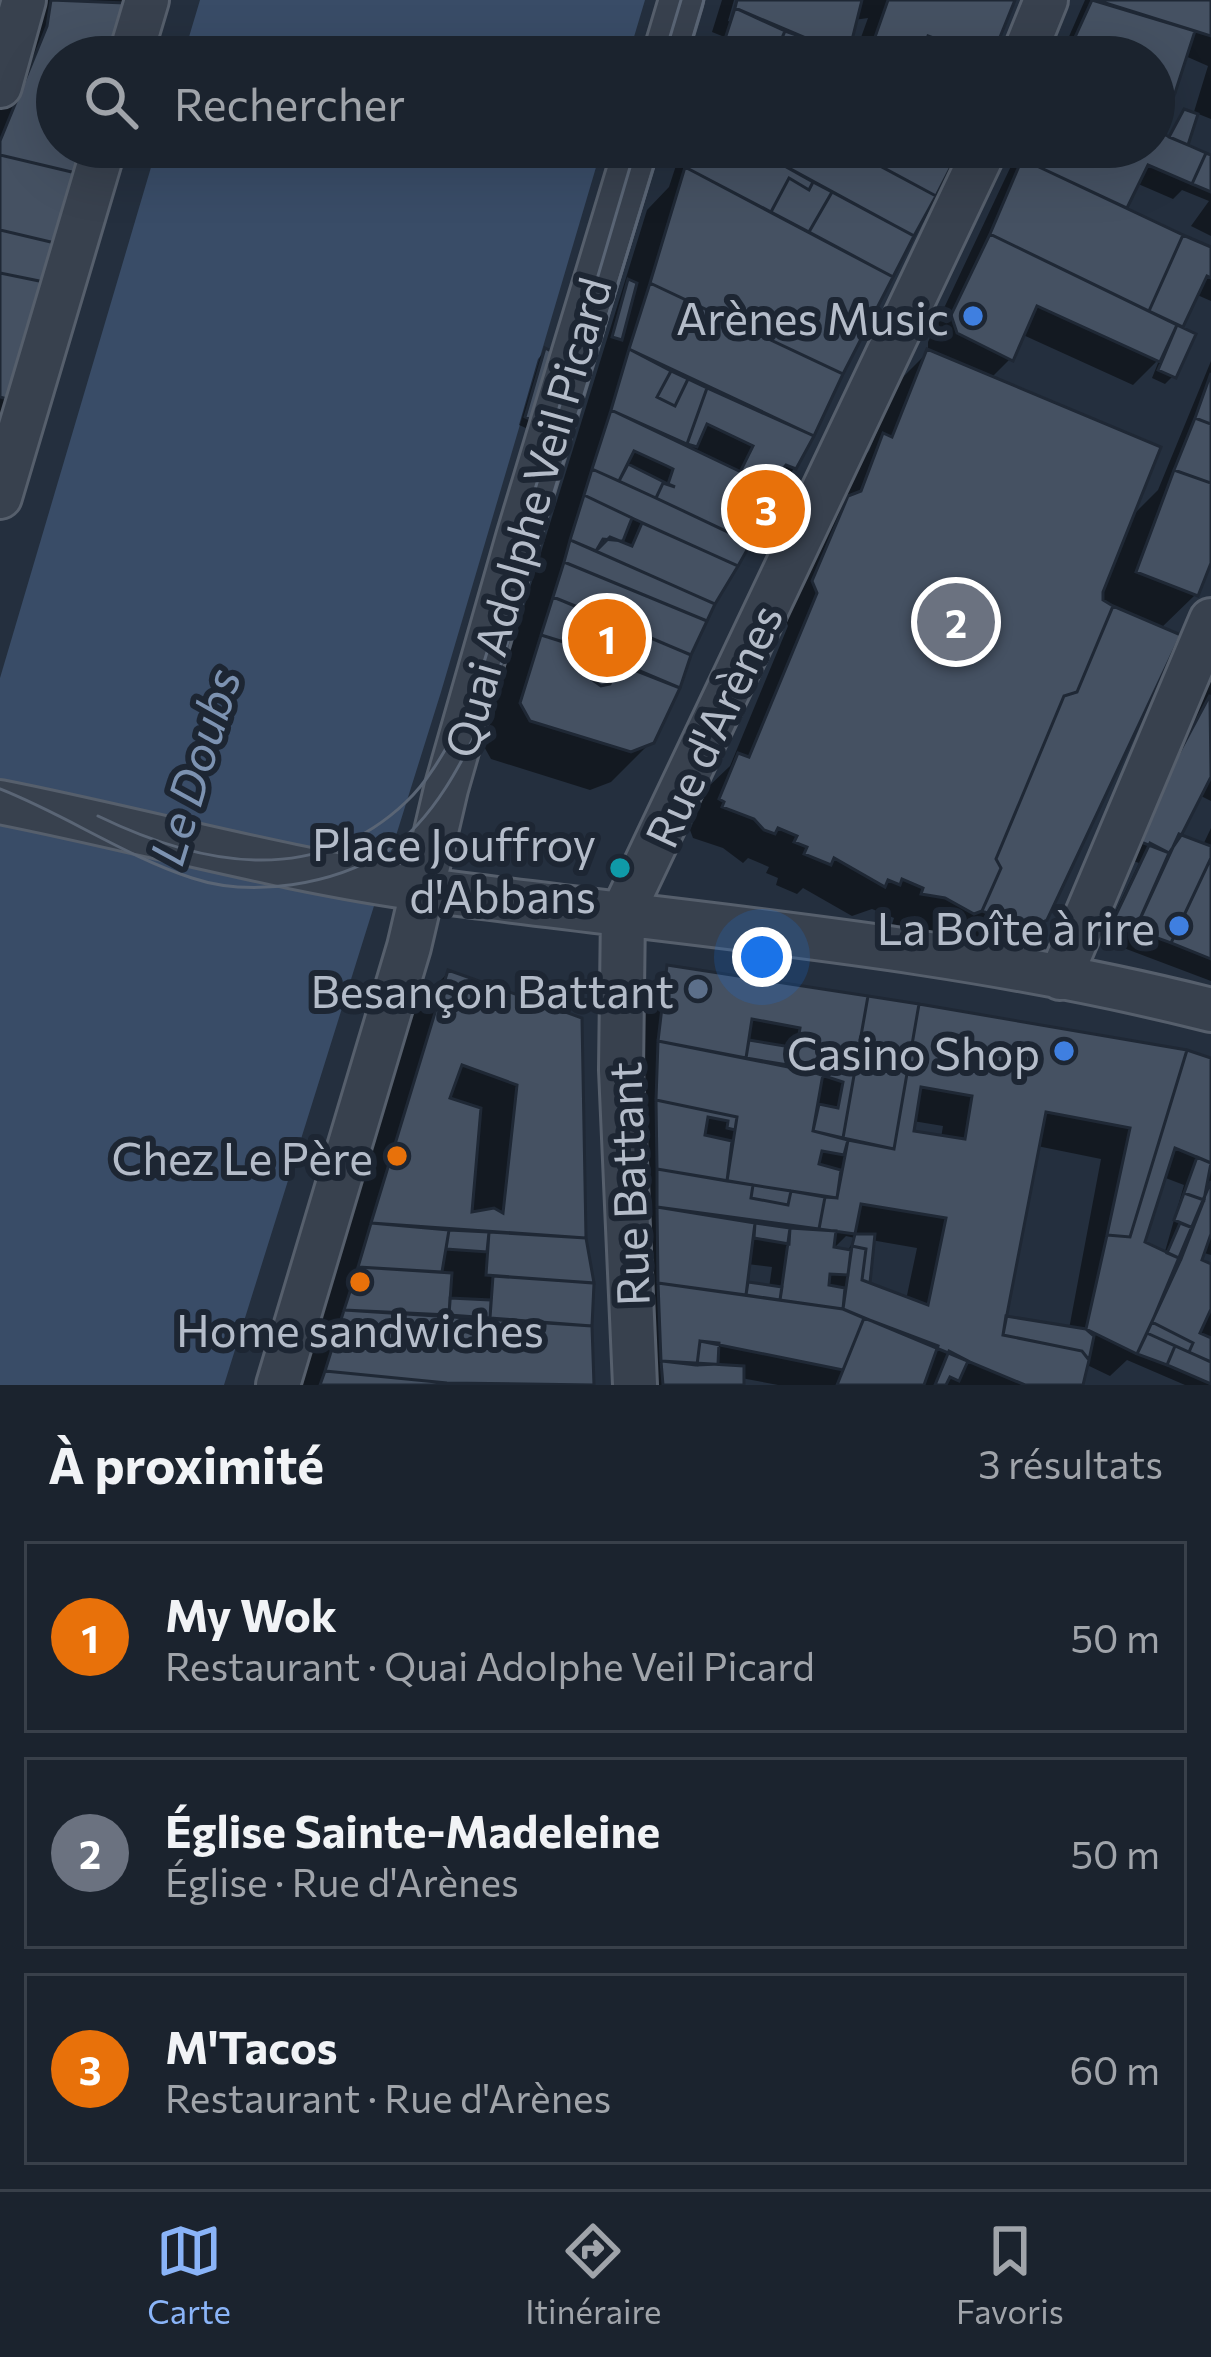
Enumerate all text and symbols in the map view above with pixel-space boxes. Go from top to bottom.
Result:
search box [36,36,1175,168]
icon: search [78,69,144,135]
text: Rechercher [174,75,405,130]
street label: Quai Adolphe Veil Picard [431,271,621,763]
place label: Arènes Music [676,289,949,344]
marker: Arènes Music [960,303,986,329]
pin: 3 [727,464,805,554]
pin: 2 [917,577,995,667]
pin: 1 [568,593,646,683]
street label: Rue d'Arènes [632,595,792,855]
water label: Le Doubs [135,661,251,871]
place label: Place Jouffroy d'Abbans [312,815,596,922]
marker: Place Jouffroy d'Abbans [607,855,633,881]
place label: La Boîte à rire [877,899,1155,954]
marker: La Boîte à rire [1166,913,1192,939]
your location [732,927,792,987]
place label: Besançon Battant [311,962,674,1018]
marker: Besançon Battant [685,976,711,1002]
place label: Casino Shop [787,1024,1040,1079]
marker: Casino Shop [1051,1038,1077,1064]
street label: Rue Battant [595,1061,659,1307]
place label: Chez Le Père [111,1129,373,1184]
marker: Chez Le Père [384,1143,410,1169]
marker: Home sandwiches [347,1269,373,1295]
place label: Home sandwiches [176,1301,544,1356]
text: À proximité [48,1432,324,1495]
text: 3 résultats [978,1439,1163,1487]
text: My Wok [165,1586,337,1641]
text: 1 [81,1613,99,1661]
text: 50 m [1071,1613,1160,1661]
text: Restaurant · Quai Adolphe Veil Picard [165,1641,815,1689]
text: Église Sainte-Madeleine [165,1802,660,1857]
text: 2 [79,1829,101,1877]
text: 50 m [1071,1829,1160,1877]
text: Église · Rue d'Arènes [165,1857,519,1905]
text: M'Tacos [165,2018,337,2073]
text: 3 [79,2045,101,2093]
text: 60 m [1069,2045,1160,2093]
text: Restaurant · Rue d'Arènes [165,2073,611,2121]
tab: Carte [147,2218,231,2331]
tab: Itinéraire [525,2218,662,2331]
tab: Favoris [956,2218,1064,2331]

